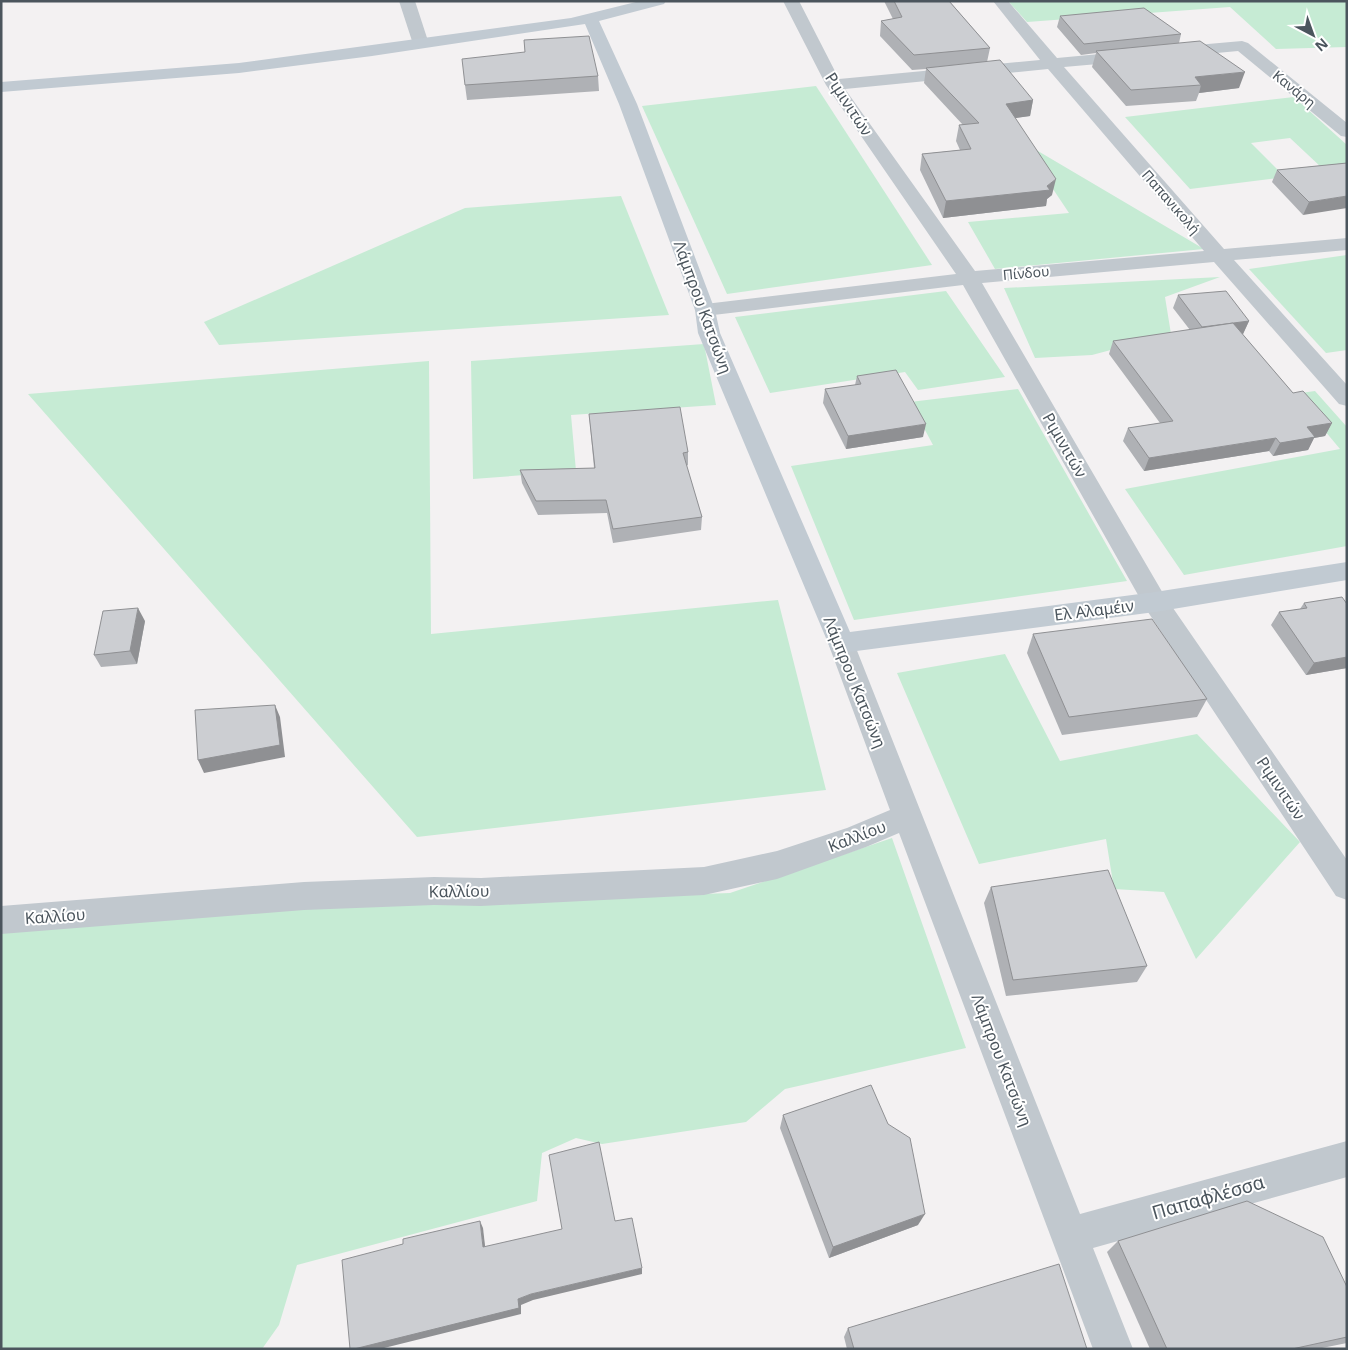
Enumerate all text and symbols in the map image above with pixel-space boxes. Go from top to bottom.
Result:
north arrow [1288,10,1338,60]
text: N [1311,34,1332,56]
street label: Κανάρη [1269,65,1320,112]
street label: Ριμινιτών [820,68,878,140]
street label: Παπανικολή [1138,165,1205,238]
street label: Λάμπρου Κατσώνη [669,237,737,377]
street label: Πίνδου [1002,261,1050,284]
street label: Ριμινιτών [1038,409,1092,481]
street label: Ελ Αλαμέιν [1053,594,1135,626]
street label: Λάμπρου Κατσώνη [819,613,891,751]
street label: Ριμινιτών [1252,752,1310,824]
street label: Καλλίου [825,815,889,857]
street label: Καλλίου [428,879,490,903]
street label: Καλλίου [24,903,86,929]
street label: Λάμπρου Κατσώνη [967,991,1037,1129]
street label: Παπαφλέσσα [1149,1168,1267,1225]

